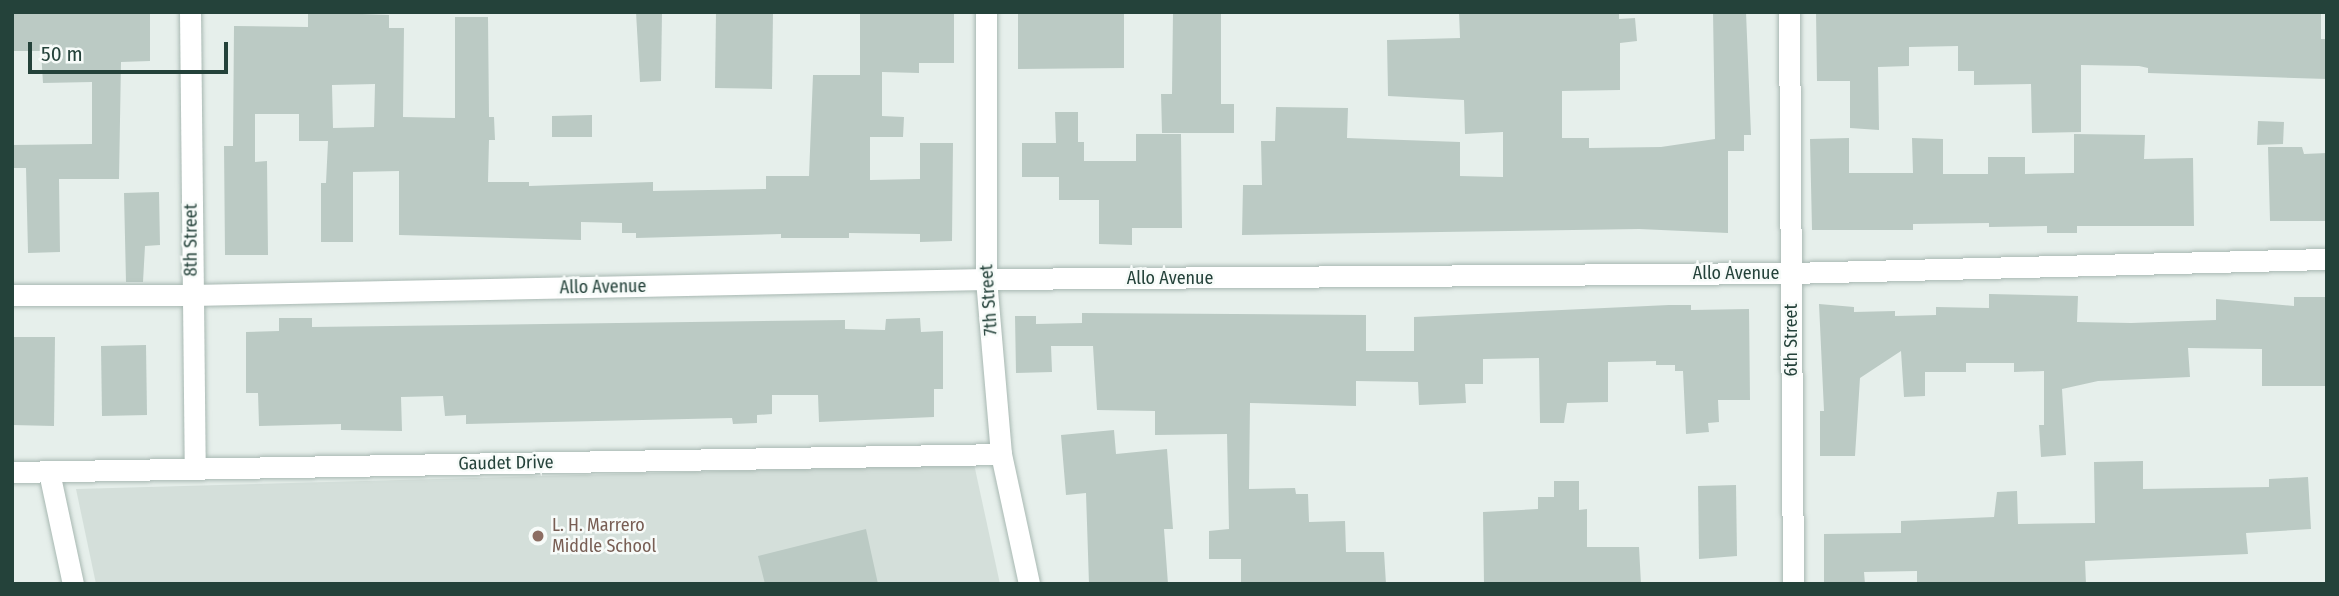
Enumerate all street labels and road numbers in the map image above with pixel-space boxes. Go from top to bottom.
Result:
street label: 8th Street [180,204,202,276]
street label: Allo Avenue [1693,262,1779,284]
street label: 7th Street [976,264,1002,336]
street label: Allo Avenue [1127,267,1213,289]
street label: Allo Avenue [559,275,647,299]
street label: 6th Street [1780,304,1802,376]
street label: Gaudet Drive [458,451,554,475]

